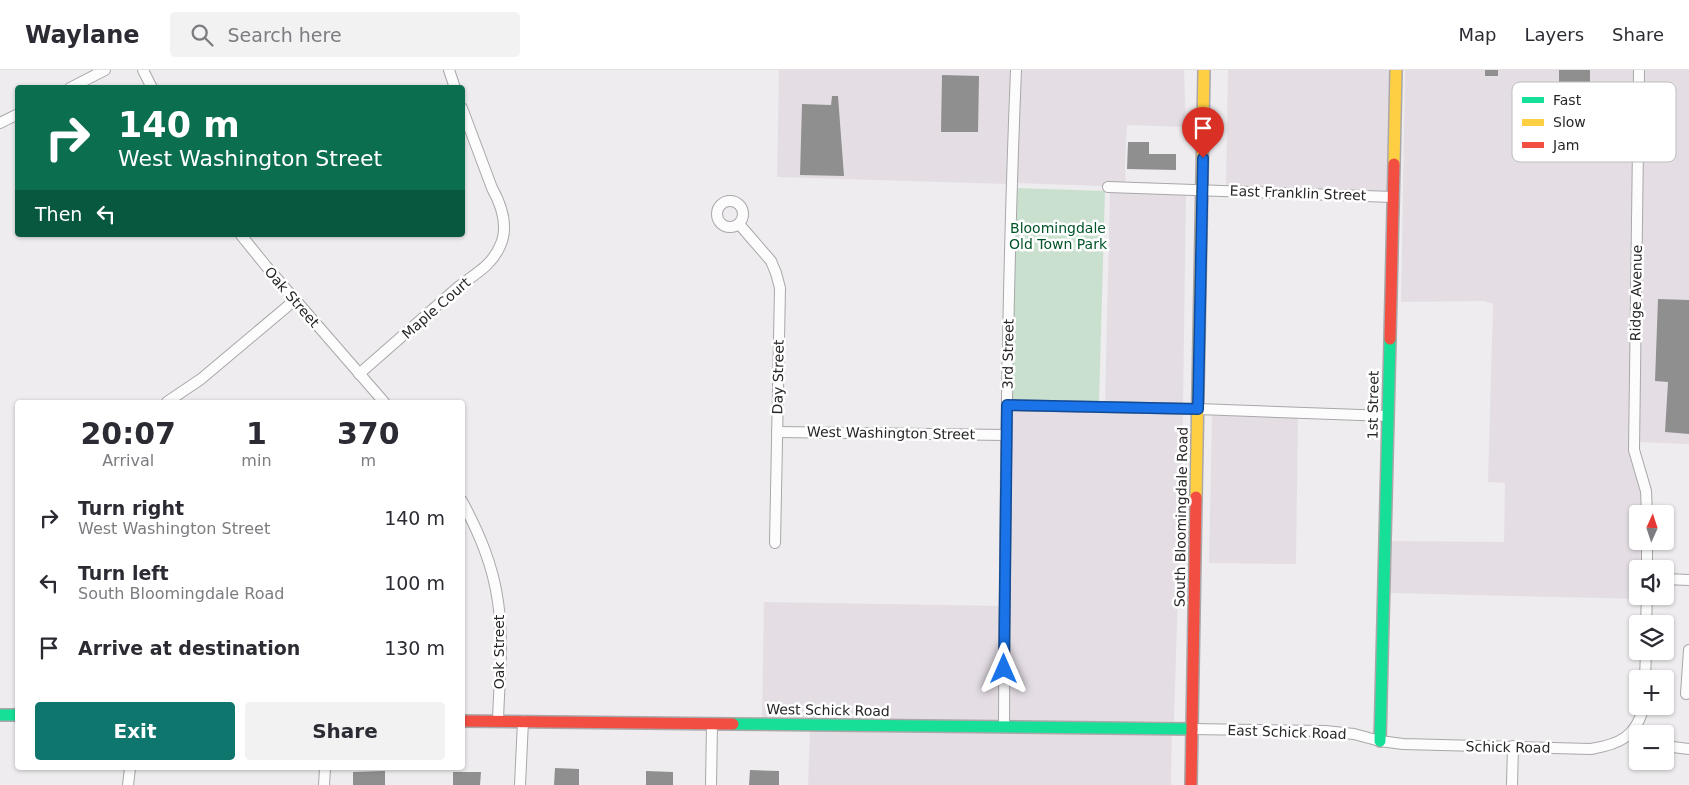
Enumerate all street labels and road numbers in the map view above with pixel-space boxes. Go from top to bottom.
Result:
street label: East Franklin Street [1229,183,1367,203]
street label: Ridge Avenue [1627,245,1645,341]
street label: Oak Street [261,264,323,331]
street label: Maple Court [399,274,474,342]
street label: 3rd Street [999,318,1017,389]
street label: Day Street [769,339,787,414]
street label: 1st Street [1364,370,1382,439]
street label: West Washington Street [807,424,976,442]
street label: South Bloomingdale Road [1171,427,1191,607]
street label: Oak Street [491,614,507,689]
street label: West Schick Road [766,701,890,719]
street label: East Schick Road [1227,722,1347,742]
street label: Schick Road [1465,738,1551,756]

